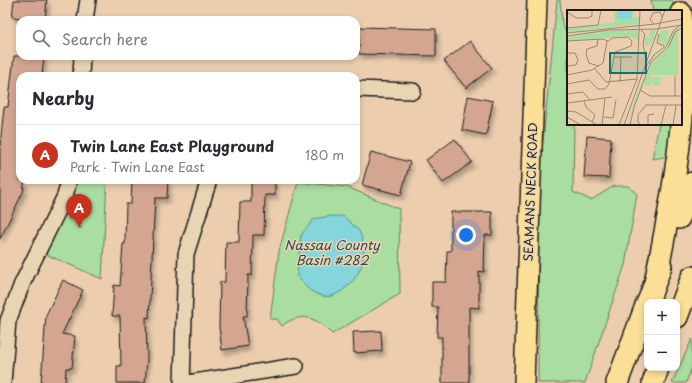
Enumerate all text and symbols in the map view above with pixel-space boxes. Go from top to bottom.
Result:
inset map [567,10,682,125]
search box [16,16,360,60]
icon: search [30,27,52,49]
text: Search here [62,27,148,50]
text: Nearby [32,85,94,111]
street label: SEAMANS NECK ROAD [519,122,541,262]
text: Twin Lane East Playground [70,134,274,157]
text: A [40,145,50,164]
text: 180 m [305,145,344,164]
text: Park · Twin Lane East [70,157,205,176]
pin: A [66,194,92,227]
your location [456,225,476,245]
water label: Nassau County Basin #282 [284,235,381,269]
map controls [644,299,680,371]
button: + [644,299,680,335]
button: − [644,335,680,371]

